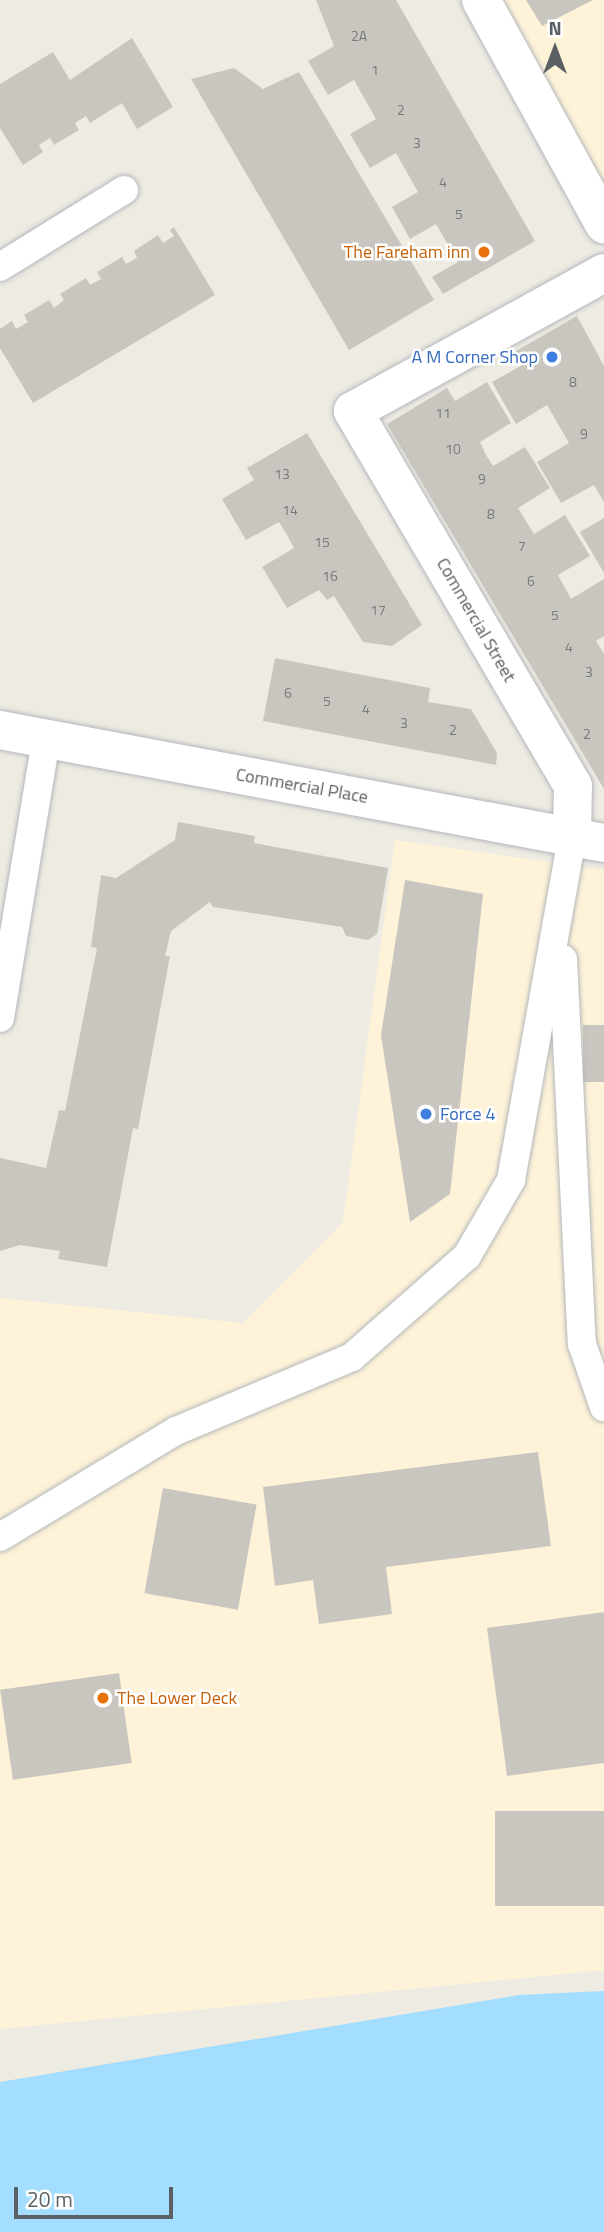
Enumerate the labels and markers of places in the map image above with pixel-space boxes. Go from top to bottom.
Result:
place label: The Fareham inn [344,241,470,263]
marker: The Fareham inn [476,244,492,260]
place label: A M Corner Shop [412,346,538,368]
marker: A M Corner Shop [544,349,560,365]
place label: Force 4 [440,1103,496,1125]
marker: Force 4 [418,1106,434,1122]
place label: The Lower Deck [117,1687,237,1709]
marker: The Lower Deck [95,1690,111,1706]

